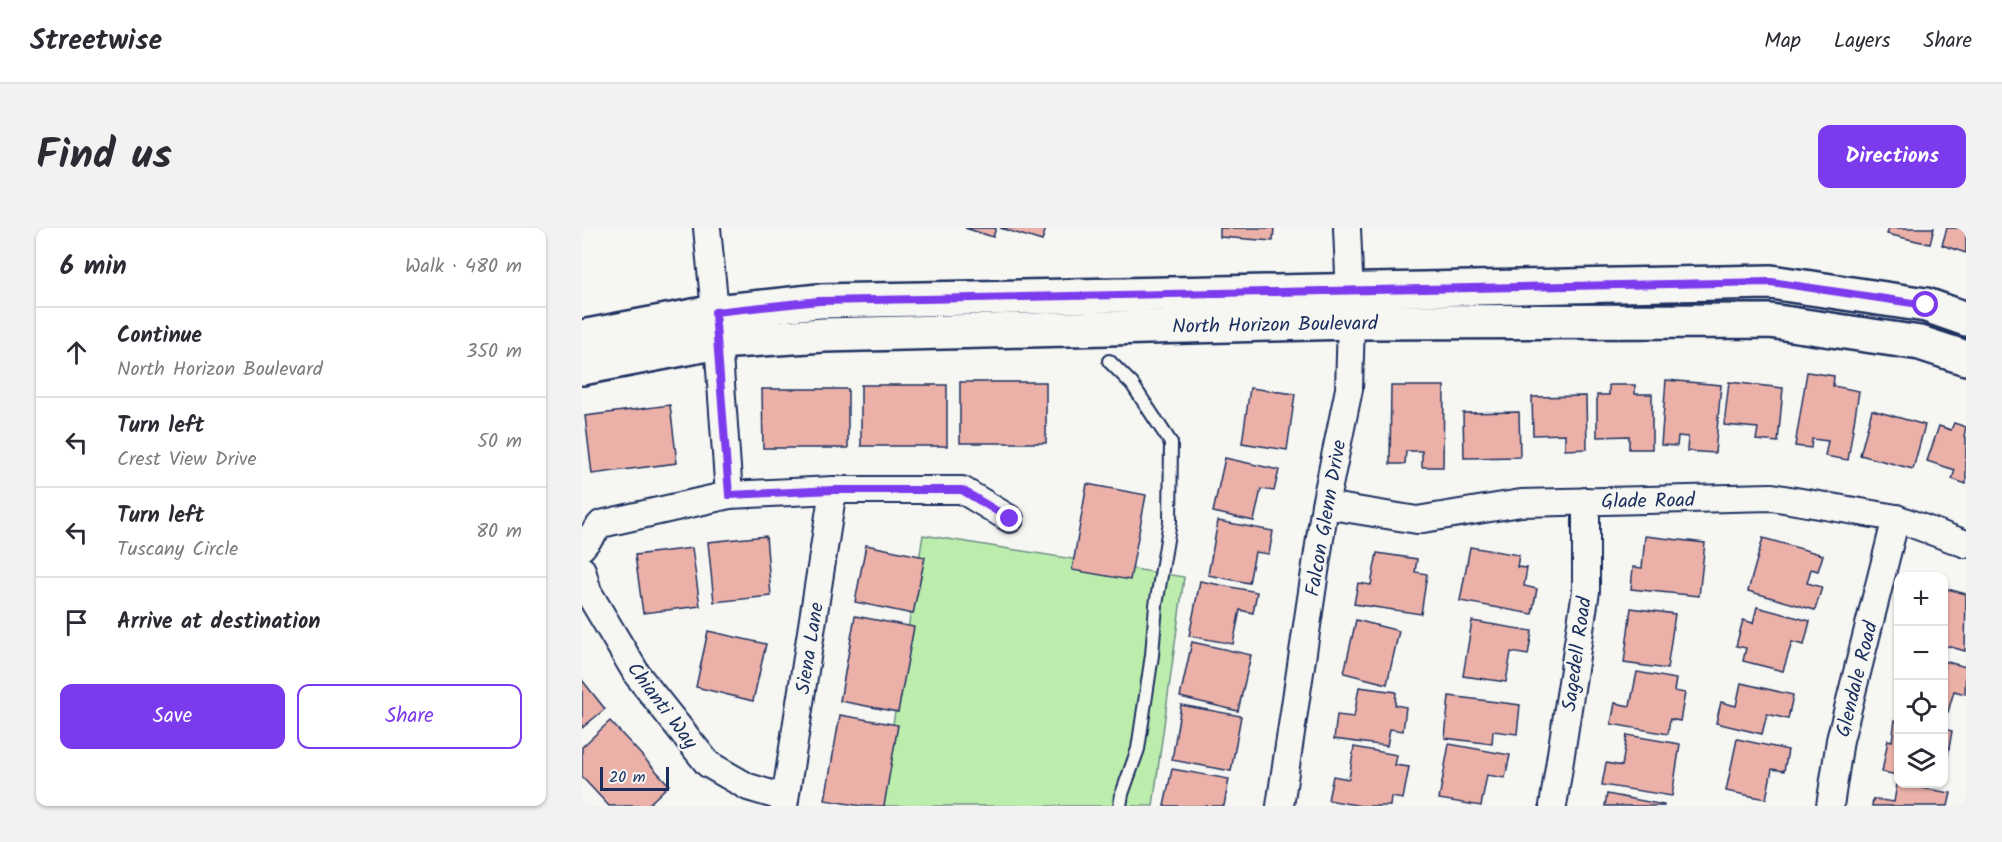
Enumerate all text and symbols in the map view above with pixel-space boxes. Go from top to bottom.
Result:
text: Streetwise [30,19,162,64]
text: Map [1764,25,1801,58]
text: Layers [1834,25,1890,58]
text: Share [1923,25,1972,58]
text: Find us [36,123,172,190]
button: Directions [1818,125,1966,188]
text: 6 min [60,246,127,288]
text: Walk · 480 m [405,251,522,283]
route start [1912,291,1938,317]
street label: North Horizon Boulevard [1172,308,1379,344]
text: Continue [117,319,202,354]
icon: ahead [60,336,93,369]
text: 350 m [466,336,522,368]
text: North Horizon Boulevard [117,354,323,386]
text: Turn left [117,409,204,444]
icon: left [60,426,93,459]
text: 50 m [477,426,522,458]
street label: Falcon Glenn Drive [1297,437,1356,599]
text: Crest View Drive [117,444,256,476]
street label: Glade Road [1601,485,1696,519]
text: Turn left [117,499,204,534]
route end [996,505,1022,531]
icon: left [60,516,93,549]
text: 80 m [476,516,522,548]
text: Tuscany Circle [117,534,238,566]
map controls [1894,572,1948,788]
button: + [1894,572,1948,626]
street label: Sagedell Road [1554,594,1602,714]
street label: Siena Lane [788,600,834,696]
text: Arrive at destination [117,605,320,640]
icon: arrive [60,606,93,639]
street label: Glendale Road [1828,617,1888,741]
button: − [1894,626,1948,680]
street label: Chianti Way [618,656,705,757]
button: locate [1894,680,1948,734]
button: Save [60,684,285,749]
button: Share [297,684,522,749]
button: layers [1894,734,1948,788]
scale bar [600,764,669,792]
text: 20 m [609,765,645,790]

